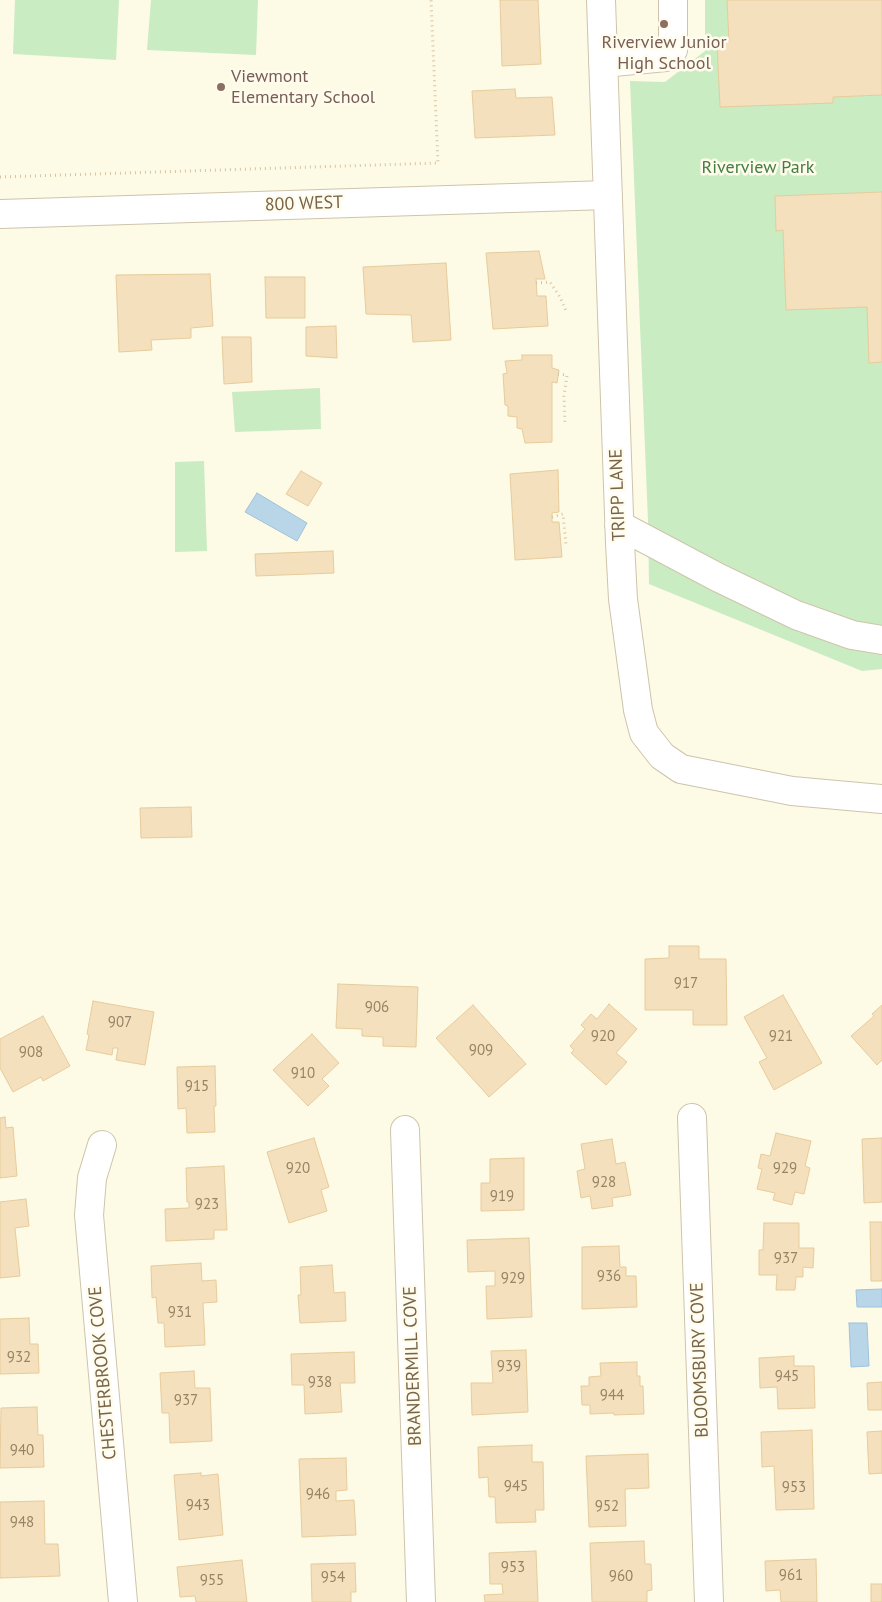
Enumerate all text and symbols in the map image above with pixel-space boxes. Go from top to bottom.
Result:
marker: Riverview Junior High School [658,18,670,30]
place label: Riverview Junior High School [601,32,727,74]
place label: Viewmont Elementary School [231,66,375,108]
marker: Viewmont Elementary School [215,81,227,93]
park label: Riverview Park [702,157,814,179]
street label: 800 WEST [264,192,344,216]
street label: TRIPP LANE [606,448,630,542]
house number: 917 [674,975,698,993]
house number: 906 [365,999,389,1017]
house number: 907 [108,1014,132,1032]
house number: 920 [591,1028,615,1046]
house number: 921 [769,1028,793,1046]
house number: 909 [469,1042,493,1060]
house number: 908 [19,1044,43,1062]
house number: 910 [291,1065,315,1083]
house number: 915 [185,1078,209,1096]
house number: 920 [286,1160,310,1178]
house number: 929 [773,1160,797,1178]
house number: 928 [592,1174,616,1192]
house number: 919 [490,1188,514,1206]
house number: 923 [195,1196,219,1214]
house number: 937 [774,1250,798,1268]
house number: 936 [597,1268,621,1286]
house number: 929 [501,1270,525,1288]
street label: BLOOMSBURY COVE [686,1282,714,1438]
street label: CHESTERBROOK COVE [85,1285,121,1461]
street label: BRANDERMILL COVE [399,1286,427,1446]
house number: 931 [168,1304,192,1322]
house number: 932 [7,1349,31,1367]
house number: 939 [497,1358,521,1376]
house number: 945 [775,1368,799,1386]
house number: 938 [308,1374,332,1392]
house number: 944 [600,1387,624,1405]
house number: 937 [174,1392,198,1410]
house number: 940 [10,1442,34,1460]
house number: 945 [504,1478,528,1496]
house number: 953 [782,1479,806,1497]
house number: 946 [306,1486,330,1504]
house number: 943 [186,1497,210,1515]
house number: 952 [595,1498,619,1516]
house number: 948 [10,1514,34,1532]
house number: 953 [501,1559,525,1577]
house number: 961 [779,1567,803,1585]
house number: 960 [609,1568,633,1586]
house number: 954 [321,1569,345,1587]
house number: 955 [200,1572,224,1590]

